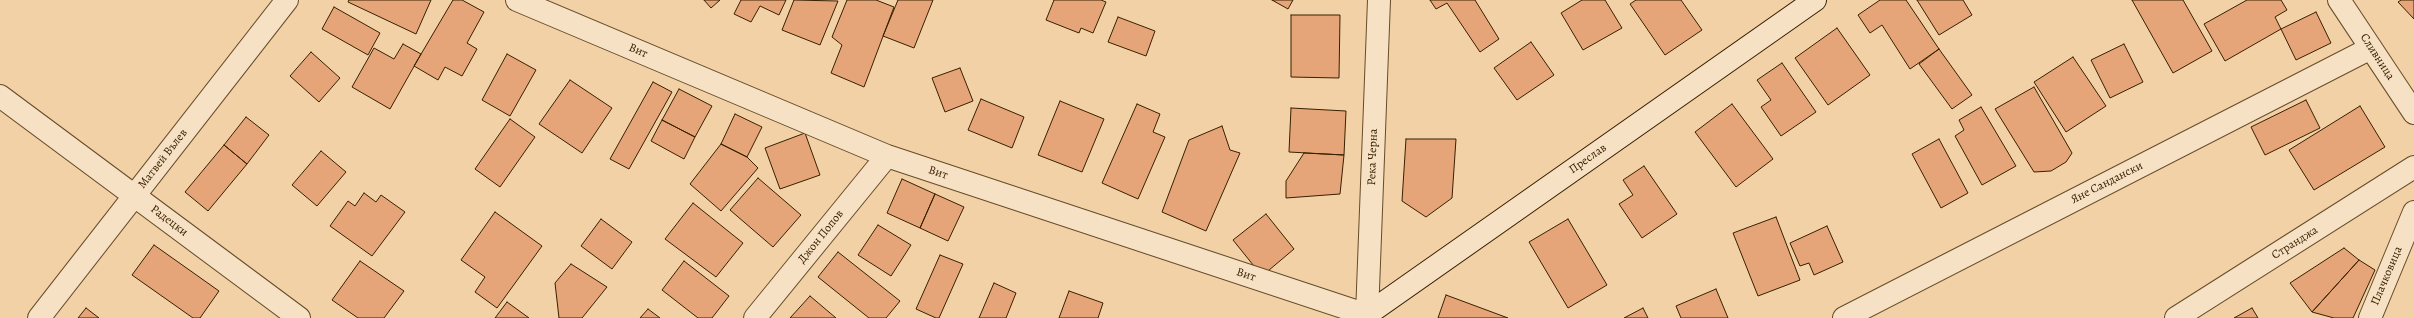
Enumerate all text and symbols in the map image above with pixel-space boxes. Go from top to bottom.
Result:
street label: Сливница [2357,31,2397,83]
street label: Вит [626,41,650,61]
street label: Матвей Вълев [135,126,191,192]
street label: Река Черна [1365,128,1381,186]
street label: Преслав [1566,141,1610,177]
street label: Яне Сандански [2069,159,2145,207]
street label: Вит [927,163,949,183]
street label: Радецки [147,202,191,240]
street label: Джон Попов [795,207,847,267]
street label: Странджа [2269,223,2321,263]
street label: Плачковица [2368,244,2406,308]
street label: Вит [1235,265,1257,285]

